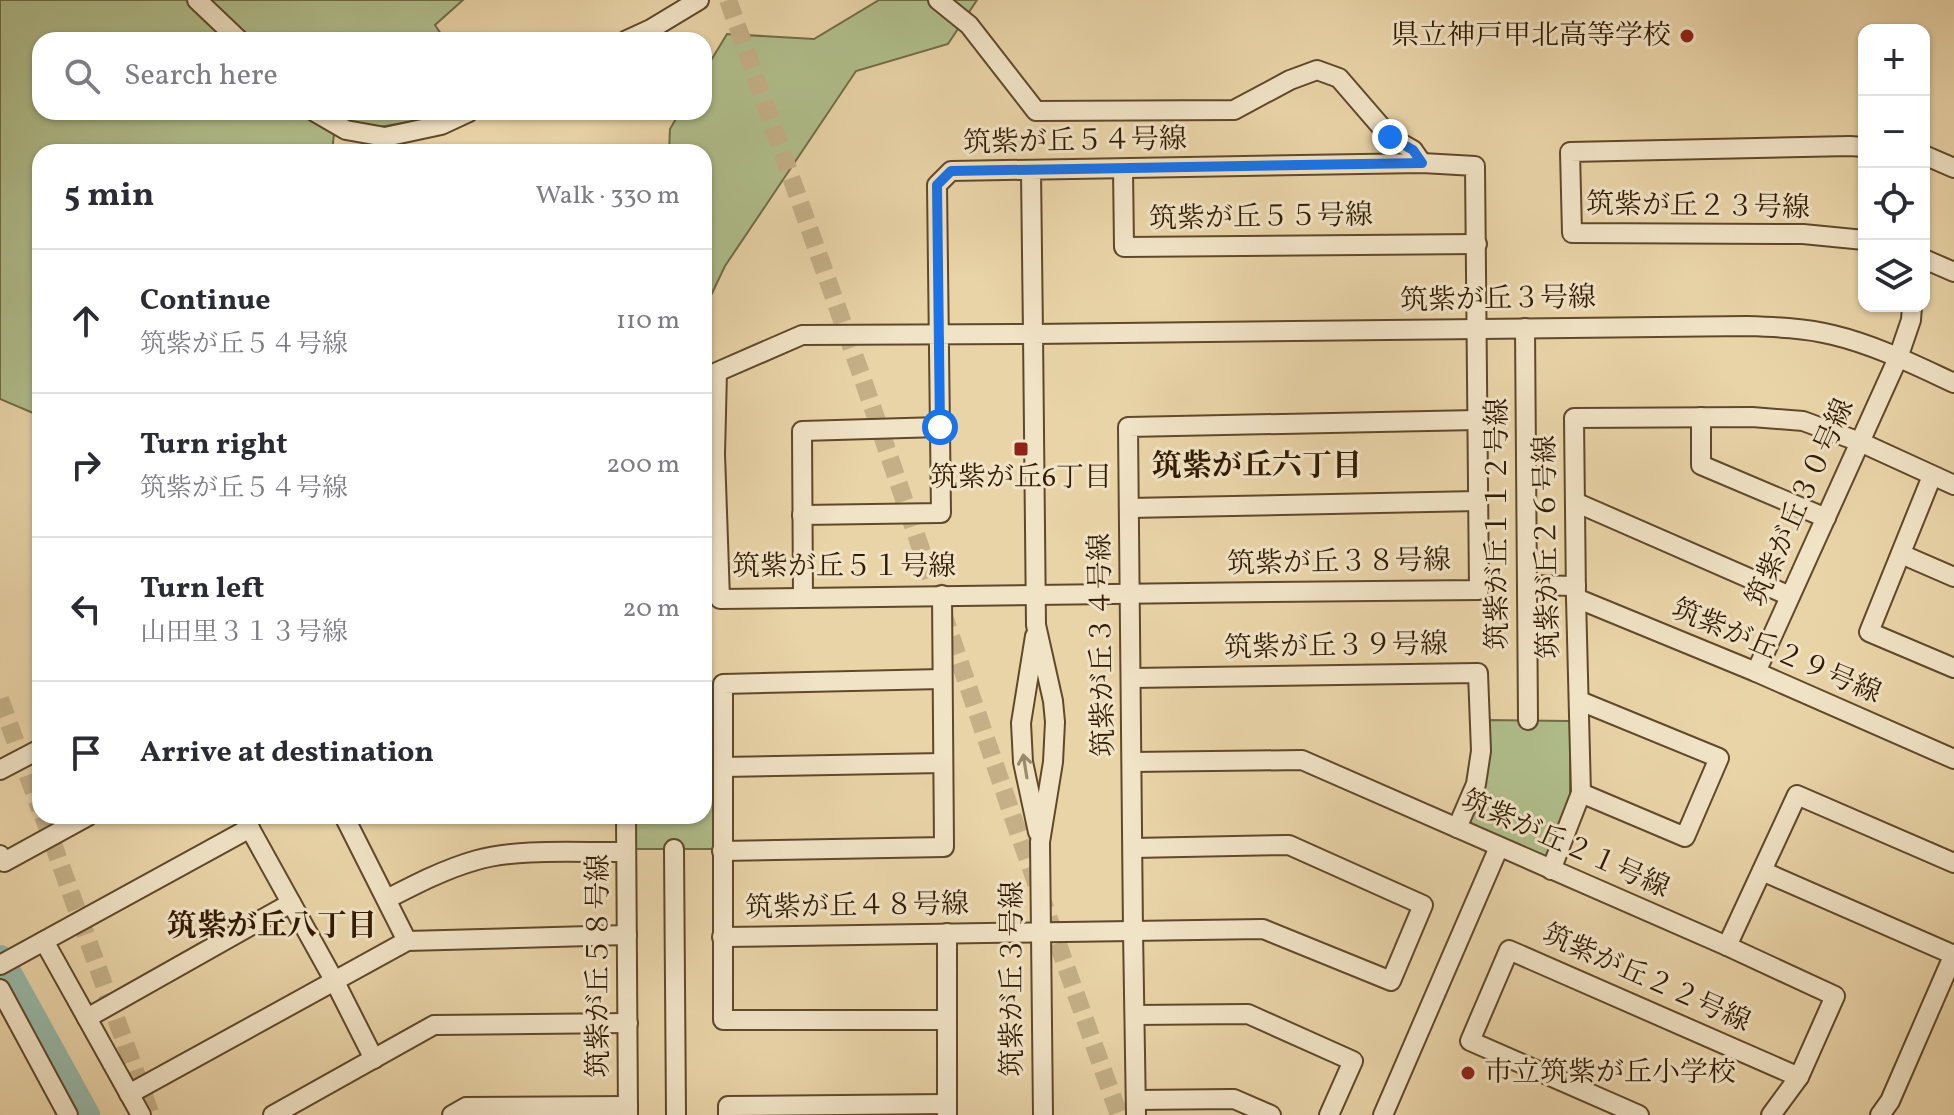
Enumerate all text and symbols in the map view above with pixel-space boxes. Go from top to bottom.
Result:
place label: 県立神戸甲北高等学校 [1391,17,1671,56]
map controls [1858,24,1930,312]
button: + [1858,24,1930,96]
marker: 県立神戸甲北高等学校 [1678,27,1696,45]
search box [32,32,712,120]
icon: search [60,54,104,98]
text: Search here [124,55,278,97]
button: − [1858,96,1930,168]
route end [1372,119,1408,155]
street label: 筑紫が丘５４号線 [963,121,1187,163]
button: locate [1858,168,1930,240]
text: 5 min [64,173,154,220]
text: Walk · 330 m [536,178,680,214]
street label: 筑紫が丘２３号線 [1586,186,1810,228]
street label: 筑紫が丘５５号線 [1149,197,1373,239]
button: layers [1858,240,1930,312]
street label: 筑紫が丘３号線 [1400,279,1596,321]
text: Continue [140,280,271,322]
icon: ahead [64,299,108,343]
text: 110 m [616,303,680,339]
text: 筑紫が丘５４号線 [140,327,348,363]
street label: 筑紫が丘３０号線 [1738,393,1864,613]
street label: 筑紫が丘１１２号線 [1479,398,1518,650]
route start [922,409,958,445]
text: Turn right [140,424,288,466]
street label: 筑紫が丘２６号線 [1527,435,1569,659]
marker: 筑紫が丘6丁目 [1012,440,1030,458]
icon: right [64,443,108,487]
district label: 筑紫が丘六丁目 [1152,446,1362,488]
text: 200 m [606,447,680,483]
place label: 筑紫が丘6丁目 [930,459,1112,498]
text: 筑紫が丘５４号線 [140,471,348,507]
street label: 筑紫が丘３４号線 [1082,533,1124,757]
street label: 筑紫が丘３８号線 [1227,542,1451,584]
street label: 筑紫が丘５１号線 [732,548,956,587]
text: Turn left [140,568,264,610]
icon: left [64,587,108,631]
street label: 筑紫が丘２９号線 [1665,590,1887,714]
text: 20 m [622,591,680,627]
text: 山田里３１３号線 [140,615,348,651]
street label: 筑紫が丘３９号線 [1224,626,1448,668]
icon: arrive [64,731,108,775]
text: Arrive at destination [140,732,434,774]
one-way arrow [1016,754,1031,779]
street label: 筑紫が丘２１号線 [1455,782,1675,908]
street label: 筑紫が丘５８号線 [580,854,619,1078]
street label: 筑紫が丘３号線 [994,881,1033,1077]
street label: 筑紫が丘４８号線 [745,886,969,928]
district label: 筑紫が丘八丁目 [167,906,377,948]
street label: 筑紫が丘２２号線 [1536,916,1756,1042]
place label: 市立筑紫が丘小学校 [1484,1054,1736,1093]
marker: 市立筑紫が丘小学校 [1459,1064,1477,1082]

